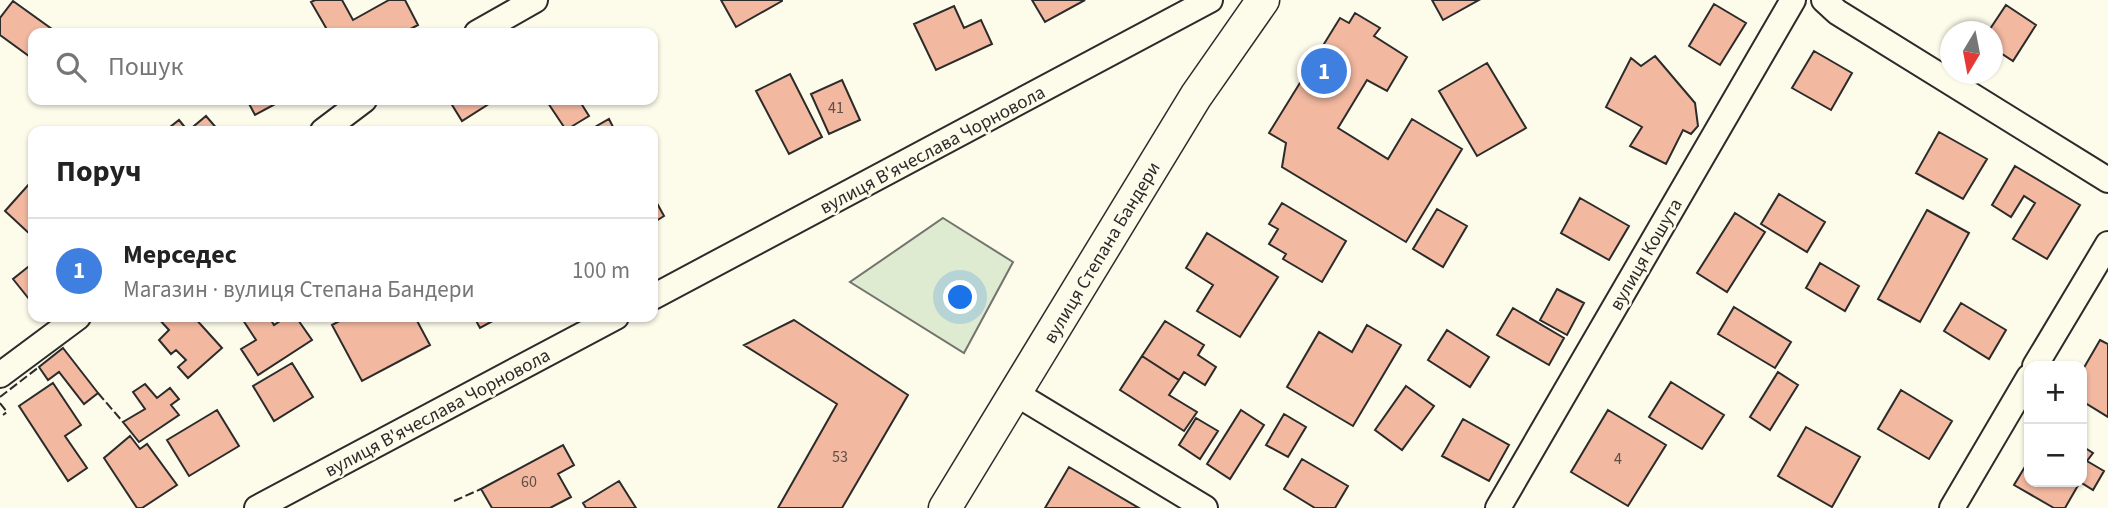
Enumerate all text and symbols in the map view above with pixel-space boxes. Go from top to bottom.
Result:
north arrow [1940,21,2003,84]
search box [28,28,658,105]
pin: 1 [1301,45,1347,97]
icon: search [52,48,90,86]
text: Пошук [108,48,183,85]
street label: вулиця В'ячеслава Чорновола [815,79,1050,221]
house number: 41 [828,97,844,119]
text: Поруч [56,150,142,193]
street label: вулиця Степана Бандери [1037,157,1167,349]
street label: вулиця Кошута [1603,194,1689,316]
text: Мерседес [123,236,237,273]
text: 1 [73,254,85,287]
text: 100 m [572,254,630,287]
text: Магазин · вулиця Степана Бандери [123,273,474,306]
your location [943,280,977,314]
street label: вулиця В'ячеслава Чорновола [320,342,555,484]
map controls [2024,361,2087,487]
button: + [2024,361,2087,424]
button: − [2024,424,2087,487]
house number: 53 [832,446,848,468]
house number: 4 [1614,448,1622,470]
house number: 60 [521,471,537,493]

